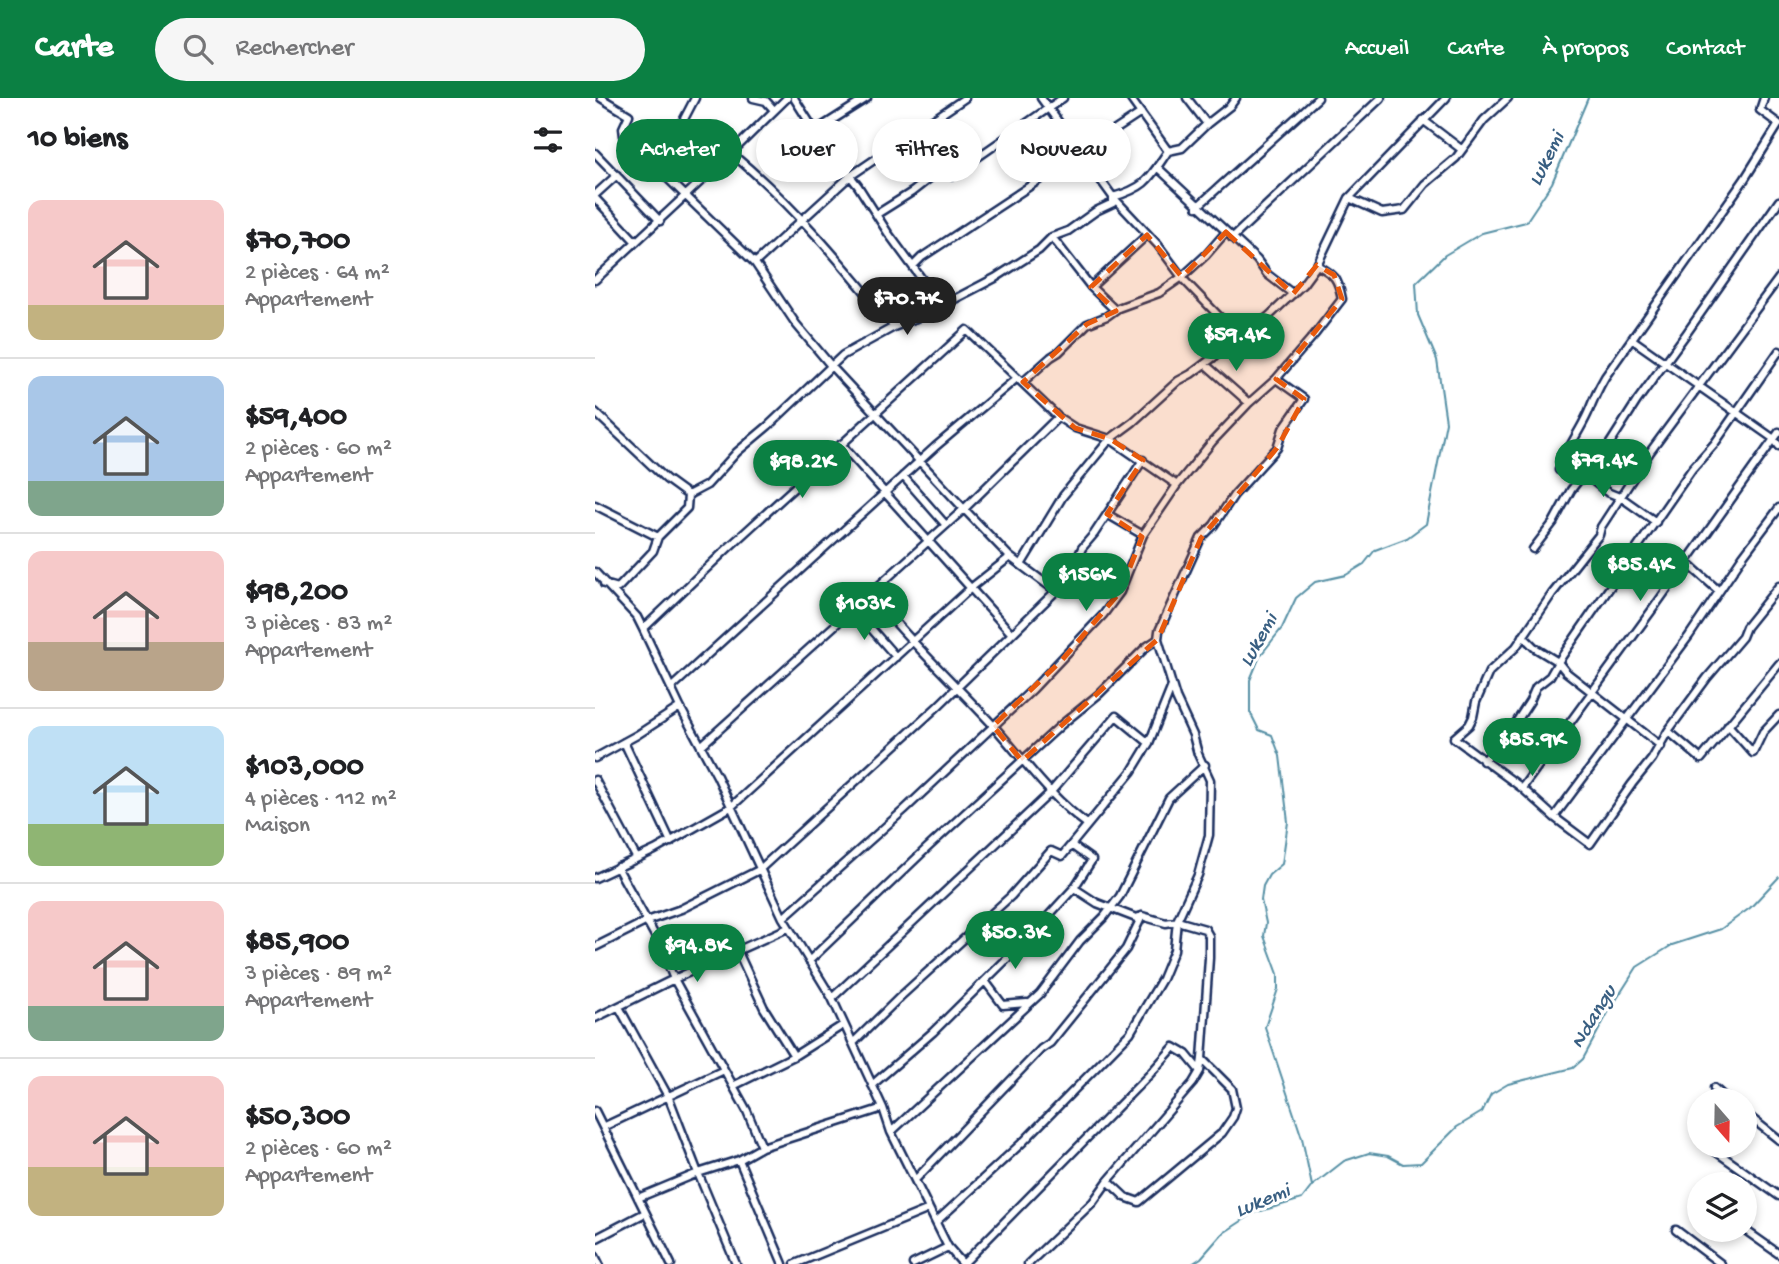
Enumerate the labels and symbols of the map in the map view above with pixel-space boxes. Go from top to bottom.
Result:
water label: Lukemi [1524,126,1573,191]
pin: $70.7K [850,278,964,337]
pin: $59.4K [1179,314,1293,373]
pin: $98.2K [745,440,859,500]
pin: $79.4K [1546,440,1660,499]
pin: $85.4K [1583,544,1697,603]
pin: $156K [1037,554,1135,613]
pin: $103K [815,582,913,642]
water label: Lukemi [1235,607,1286,672]
pin: $85.9K [1475,718,1589,778]
pin: $50.3K [958,912,1072,971]
pin: $94.8K [640,924,754,984]
water label: Ndangu [1566,980,1625,1054]
north arrow [1687,1088,1757,1158]
water label: Lukemi [1232,1179,1297,1225]

